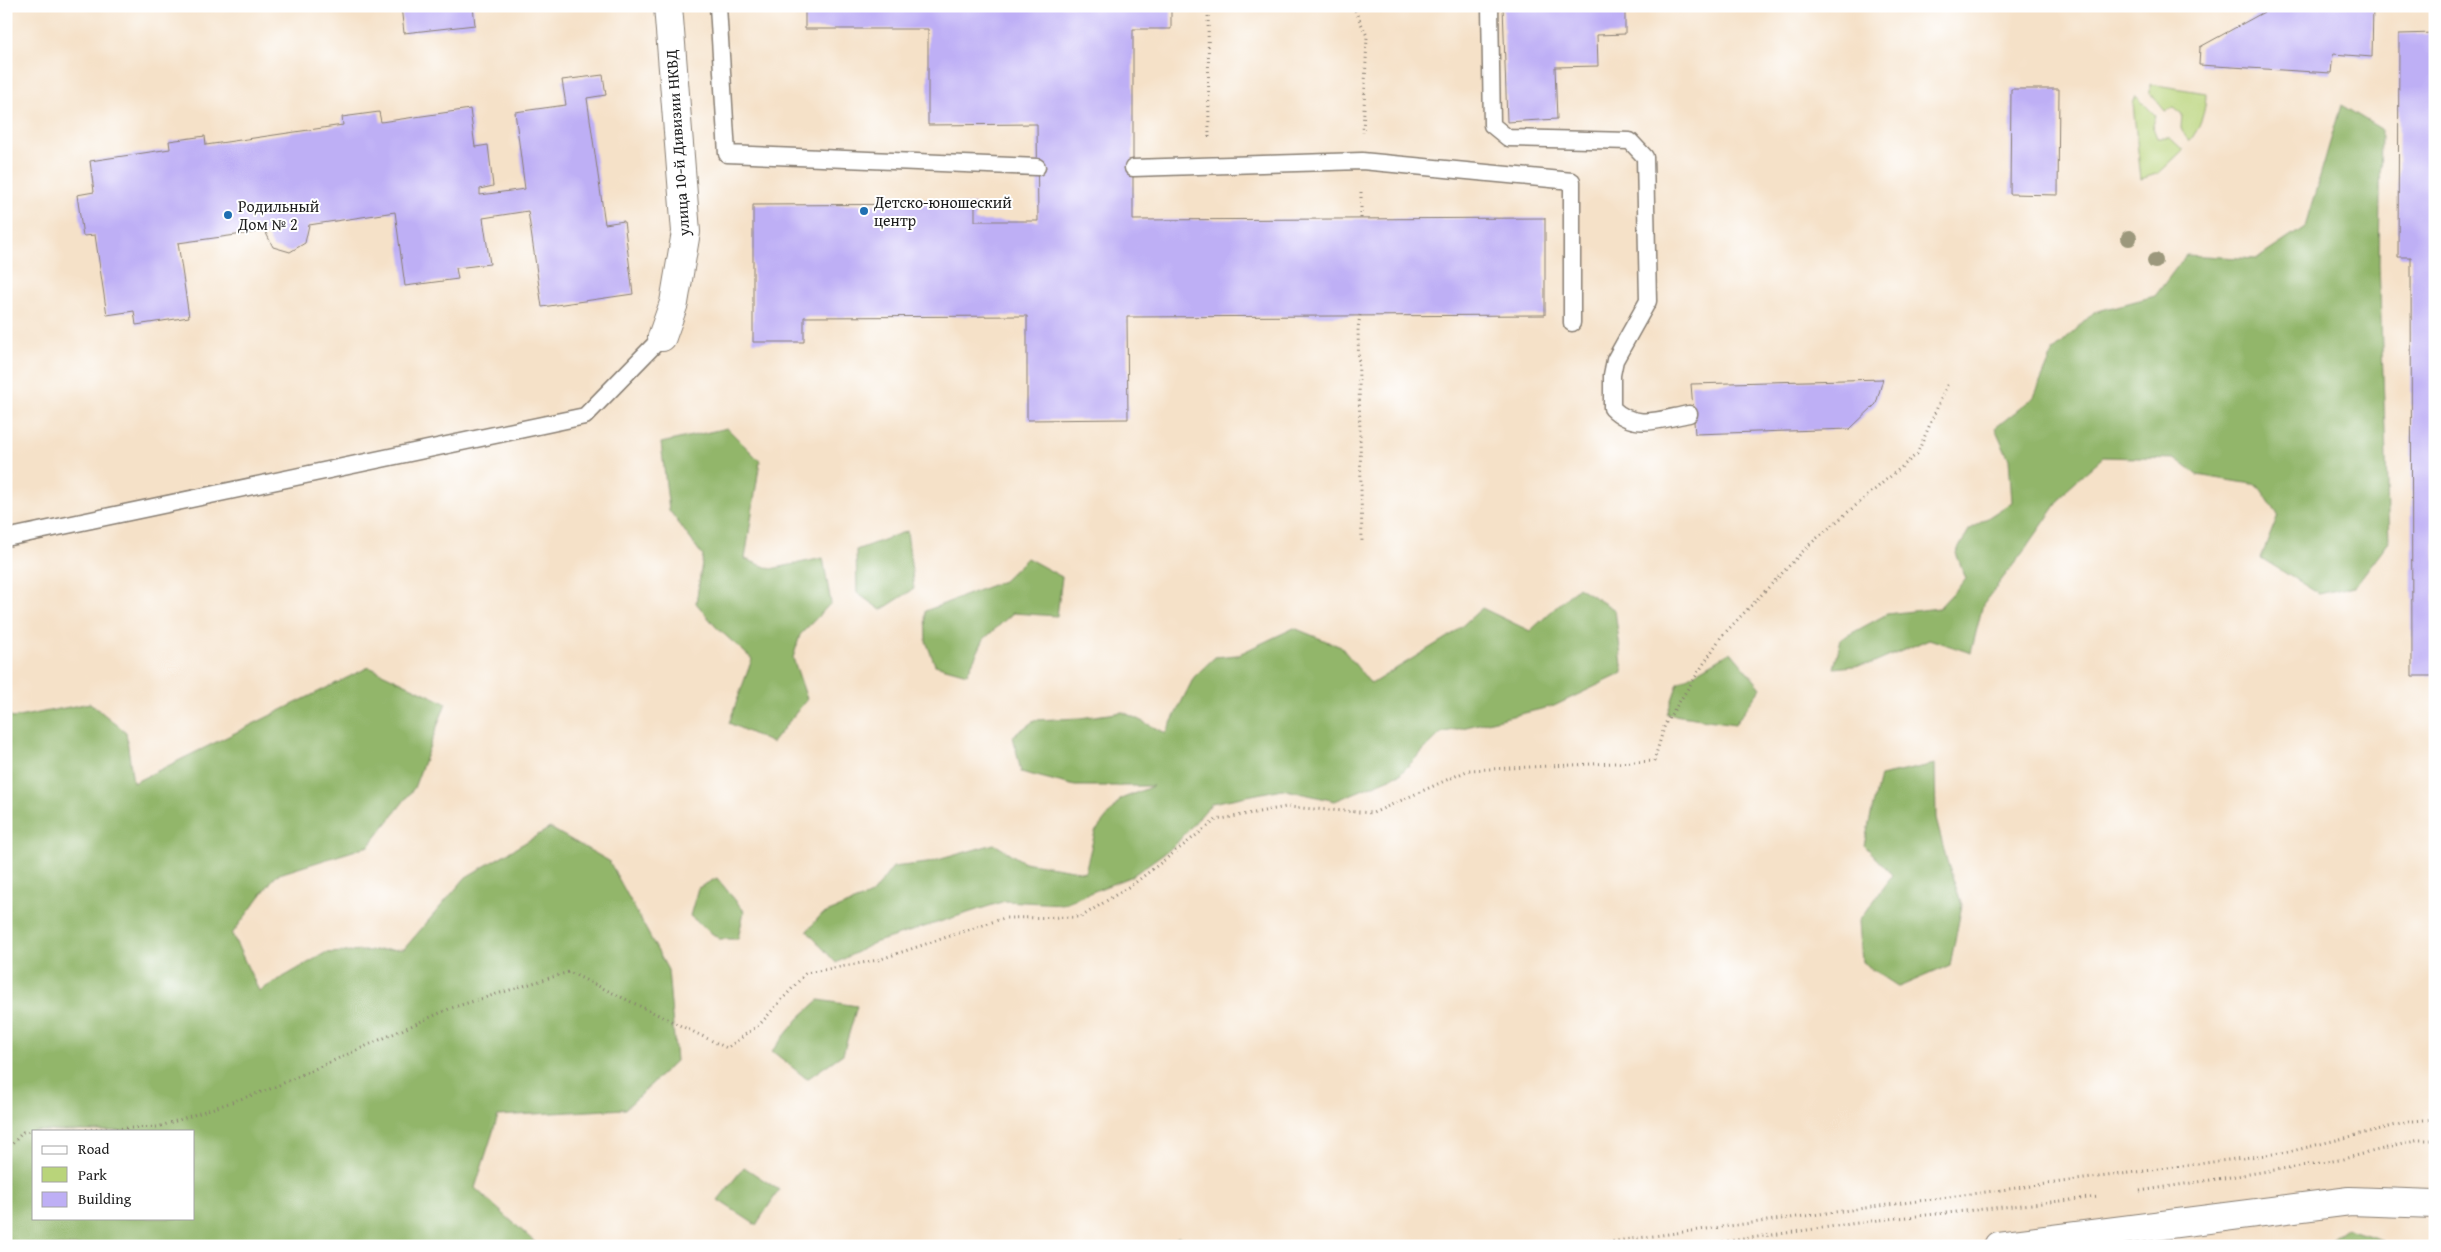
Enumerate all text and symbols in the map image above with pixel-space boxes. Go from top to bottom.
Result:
street label: улица 10-й Дивизии НКВД [659,49,696,238]
place label: Детско-юношеский центр [873,190,1012,232]
place label: Родильный Дом № 2 [237,194,320,236]
marker: Детско-юношеский центр [858,205,870,217]
marker: Родильный Дом № 2 [222,209,234,221]
legend [32,1130,195,1220]
text: Road [78,1138,109,1159]
text: Park [78,1164,107,1185]
text: Building [78,1188,132,1209]

